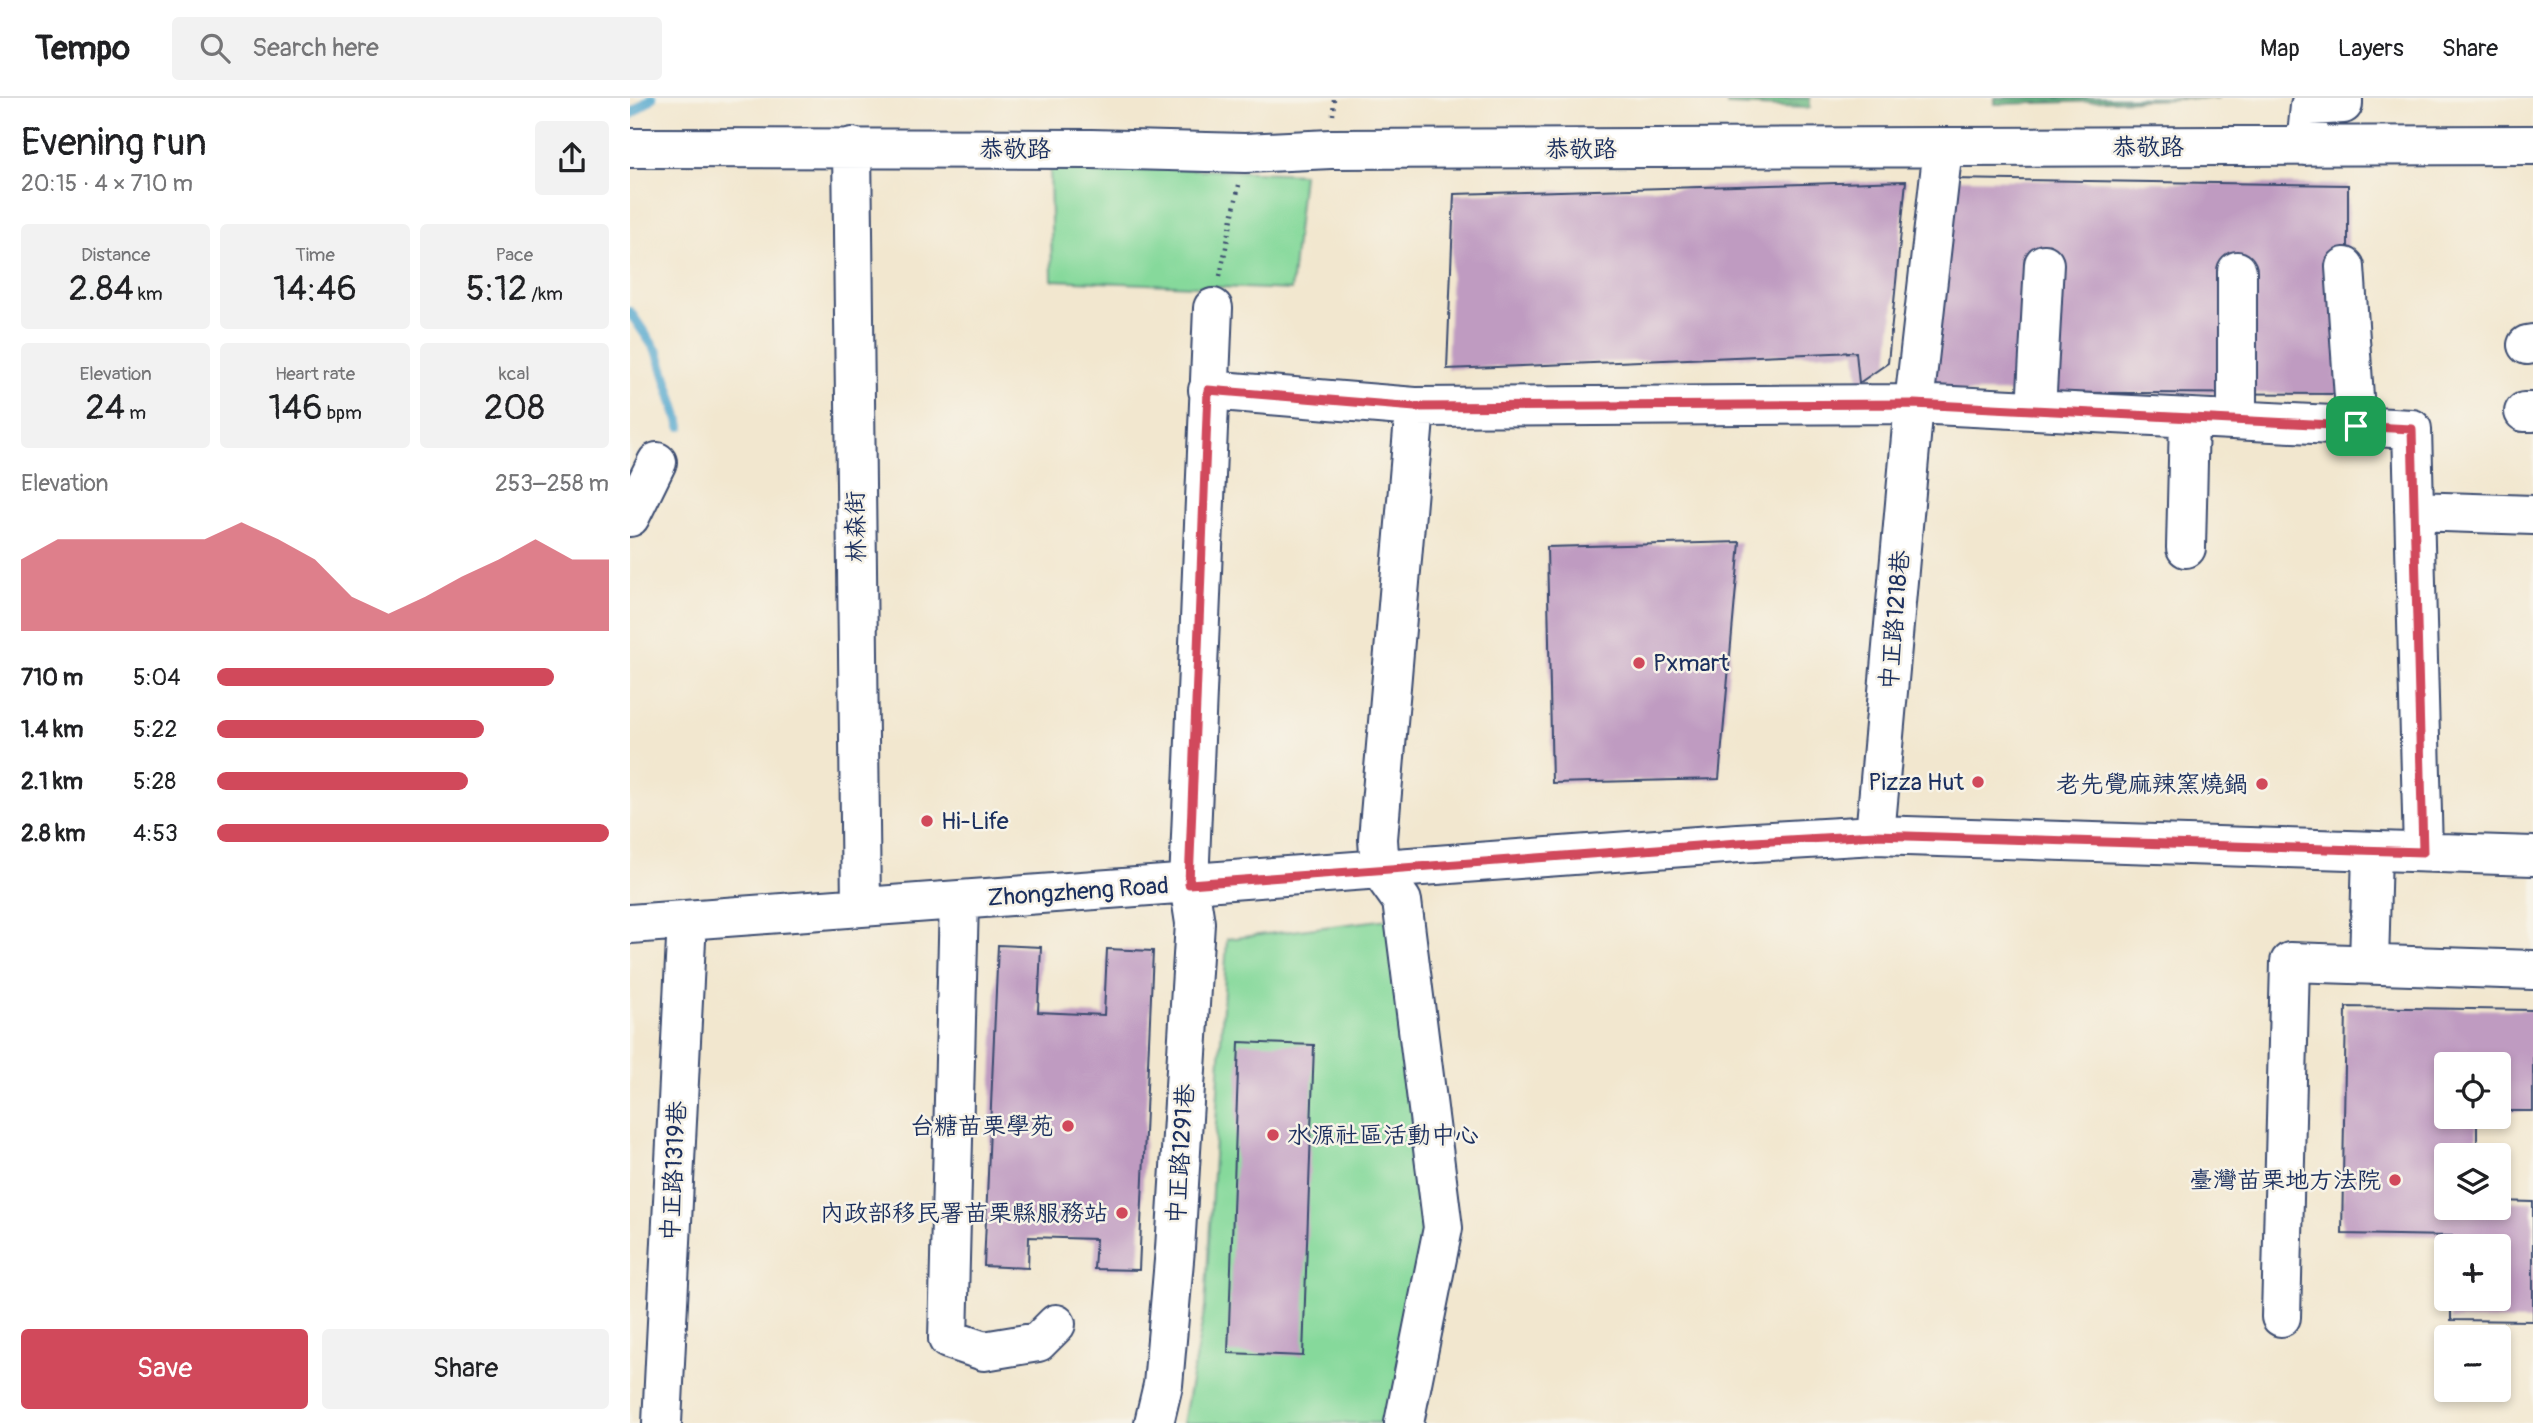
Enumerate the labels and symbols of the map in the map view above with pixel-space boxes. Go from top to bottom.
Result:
street label: 恭敬路 [2112,133,2184,162]
street label: 恭敬路 [979,135,1051,164]
street label: 恭敬路 [1545,135,1617,164]
pin [2326,396,2386,456]
street label: 林森街 [841,491,871,563]
street label: 中正路1218巷 [1874,549,1916,691]
place label: Pxmart [1653,649,1729,678]
marker: Pxmart [1631,655,1647,671]
place label: Pizza Hut [1868,768,1964,797]
place label: 老先覺麻辣窯燒鍋 [2056,770,2248,799]
marker: Pizza Hut [1970,774,1986,790]
marker: 老先覺麻辣窯燒鍋 [2254,776,2270,792]
place label: Hi-Life [941,807,1009,836]
marker: Hi-Life [919,813,935,829]
street label: Zhongzheng Road [986,871,1170,913]
street label: 中正路1291巷 [1162,1083,1200,1225]
street label: 中正路1319巷 [656,1100,692,1242]
place label: 台糖苗栗學苑 [910,1112,1054,1141]
marker: 台糖苗栗學苑 [1060,1118,1076,1134]
place label: 水源社區活動中心 [1287,1121,1479,1150]
marker: 水源社區活動中心 [1265,1127,1281,1143]
place label: 臺灣苗栗地方法院 [2189,1166,2381,1195]
marker: 臺灣苗栗地方法院 [2387,1172,2403,1188]
place label: 內政部移民署苗栗縣服務站 [820,1199,1108,1228]
marker: 內政部移民署苗栗縣服務站 [1114,1205,1130,1221]

